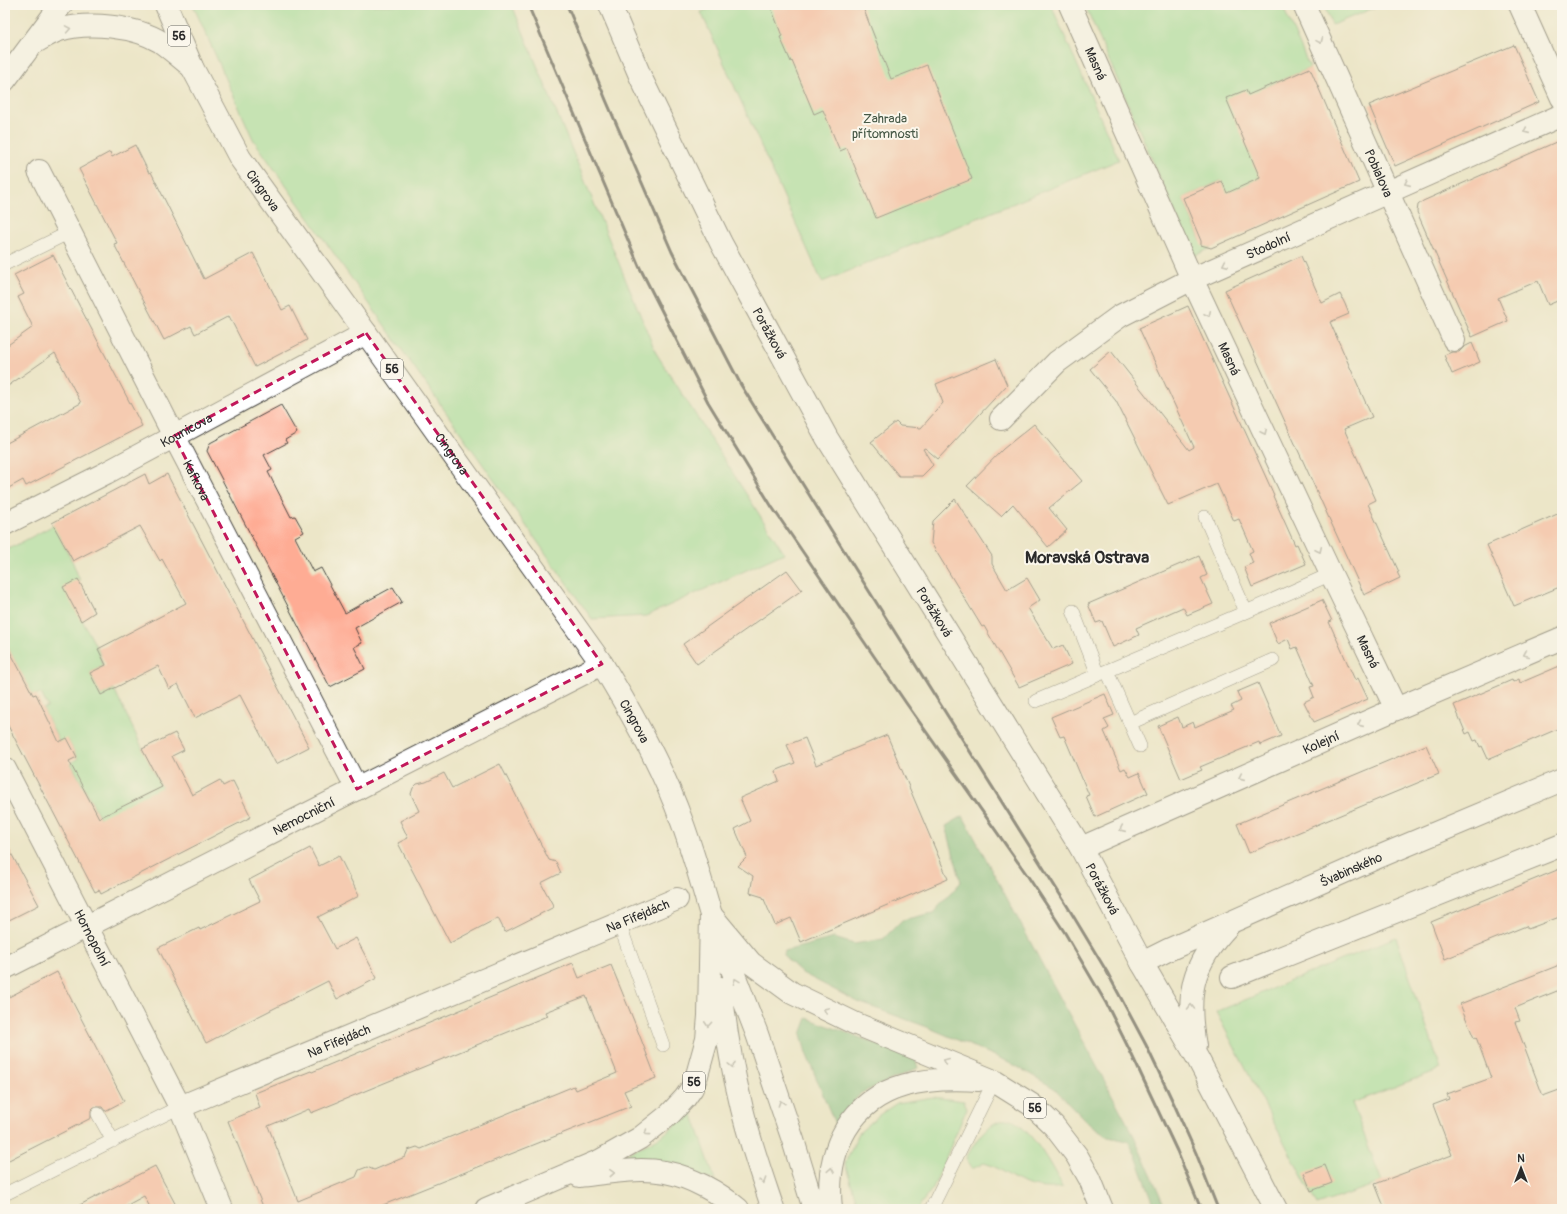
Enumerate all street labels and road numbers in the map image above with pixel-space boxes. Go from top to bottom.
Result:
road number: 56 [168,26,190,46]
street label: Masná [1081,45,1109,83]
street label: Pobialova [1361,147,1396,200]
street label: Cingrova [242,167,283,215]
street label: Stodolní [1244,229,1293,263]
street label: Porážková [749,305,789,362]
street label: Masná [1214,340,1243,378]
road number: 56 [381,359,403,379]
street label: Kounicova [158,410,215,451]
street label: Cingrova [431,430,472,478]
street label: Kafkova [179,458,213,503]
street label: Porážková [912,584,955,640]
street label: Masná [1353,633,1382,671]
street label: Cingrova [616,697,652,746]
street label: Kolejní [1300,728,1342,758]
street label: Nemocniční [270,794,338,839]
street label: Švabinského [1318,849,1385,891]
street label: Porážková [1082,861,1122,918]
street label: Na Fifejdách [604,896,672,937]
street label: Hornopolní [70,907,113,970]
street label: Na Fifejdách [305,1021,373,1062]
road number: 56 [683,1072,705,1092]
road number: 56 [1024,1098,1046,1118]

